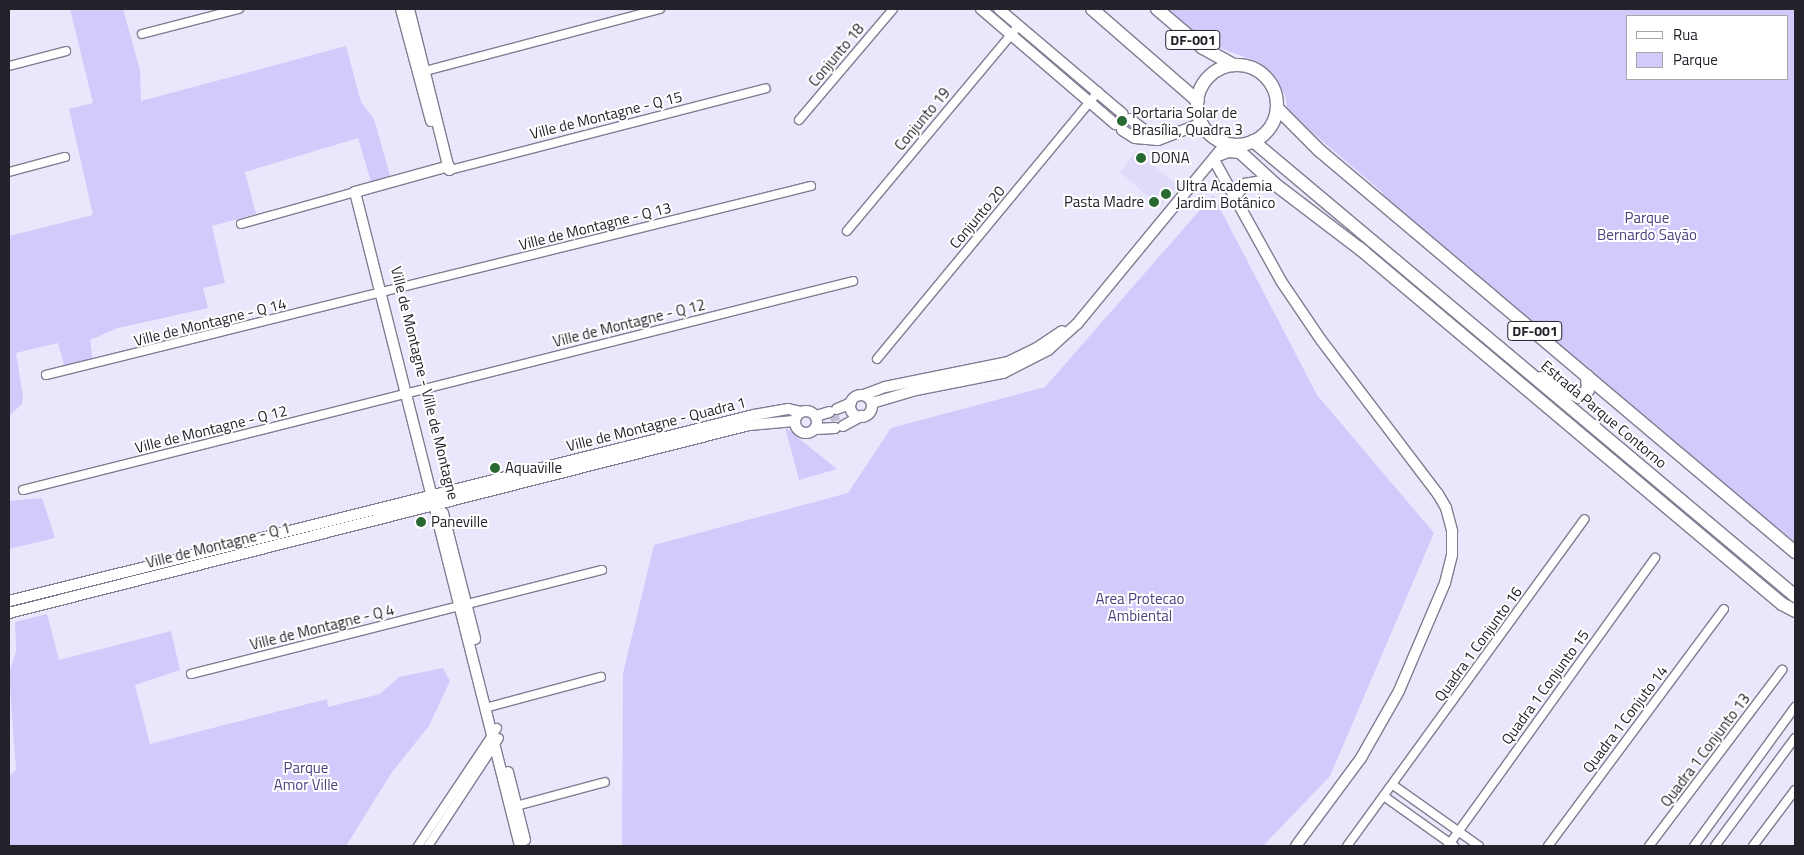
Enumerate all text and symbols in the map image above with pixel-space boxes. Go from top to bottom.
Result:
legend [1626,15,1789,80]
street label: Conjunto 18 [805,20,867,90]
text: Rua [1673,23,1698,46]
road number: DF-001 [1164,28,1222,52]
text: Parque [1673,48,1718,71]
street label: Conjunto 19 [891,84,953,154]
street label: Ville de Montagne - Q 15 [528,87,684,143]
place label: Portaria Solar de Brasília, Quadra 3 [1132,103,1243,138]
marker: Portaria Solar de Brasília, Quadra 3 [1116,115,1128,127]
place label: DONA [1151,149,1190,167]
marker: DONA [1135,152,1147,164]
place label: Ultra Academia Jardim Botânico [1176,176,1275,211]
street label: Conjunto 20 [946,182,1008,252]
marker: Ultra Academia Jardim Botânico [1160,188,1172,200]
place label: Pasta Madre [1064,193,1144,211]
marker: Pasta Madre [1148,196,1160,208]
street label: Ville de Montagne - Q 13 [517,198,673,254]
park label: Parque Bernardo Sayão [1597,208,1697,243]
street label: Ville de Montagne - Ville de Montagne [387,265,463,501]
street label: Ville de Montagne - Q 14 [132,294,288,350]
street label: Ville de Montagne - Q 12 [551,295,707,351]
road number: DF-001 [1506,320,1564,342]
street label: Estrada Parque Contorno [1538,356,1670,472]
street label: Ville de Montagne - Quadra 1 [565,393,747,455]
street label: Ville de Montagne - Q 12 [133,401,289,457]
place label: Aquaville [505,459,562,477]
marker: Aquaville [489,462,501,474]
place label: Paneville [431,513,488,531]
marker: Paneville [415,516,427,528]
street label: Ville de Montagne - Q 1 [144,518,292,572]
street label: Quadra 1 Conjunto 16 [1430,583,1526,705]
park label: Area Protecao Ambiental [1096,589,1184,624]
street label: Ville de Montagne - Q 4 [248,600,396,654]
street label: Quadra 1 Conjunto 15 [1497,626,1593,748]
street label: Quadra 1 Conjuto 14 [1579,662,1671,776]
street label: Quadra 1 Conjunto 13 [1656,690,1754,810]
park label: Parque Amor Ville [274,758,338,793]

